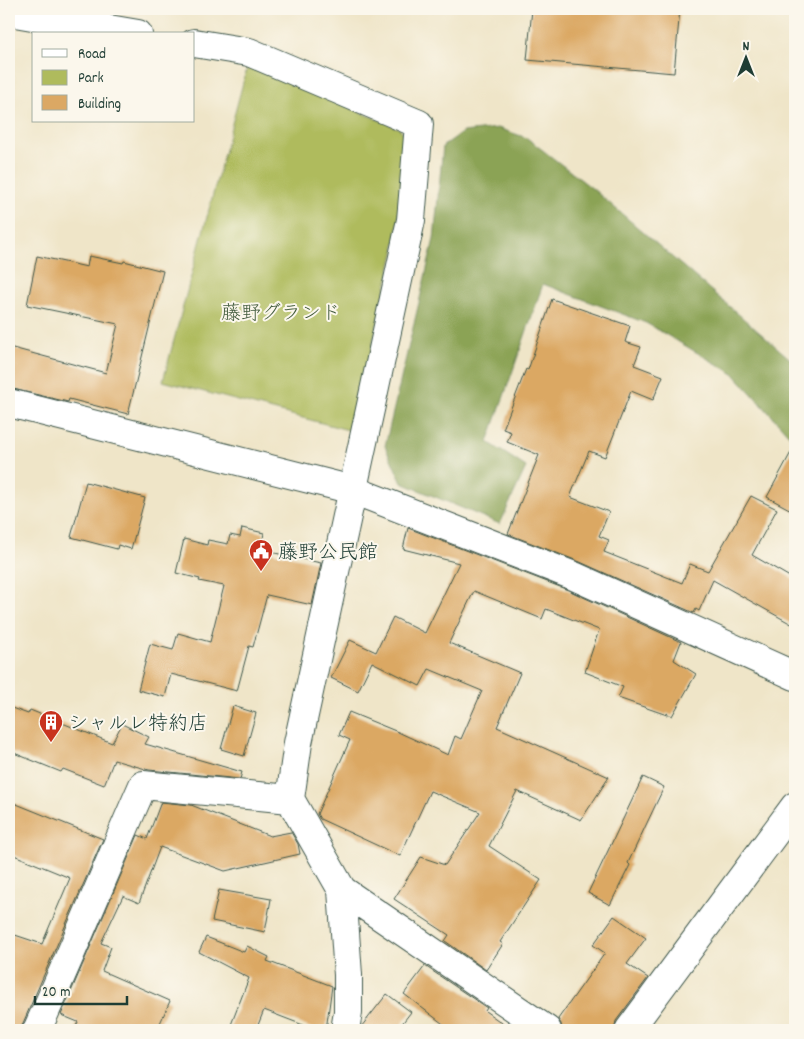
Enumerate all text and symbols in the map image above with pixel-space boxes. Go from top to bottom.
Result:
legend [32,32,195,122]
north arrow [722,32,772,82]
text: N [743,37,750,57]
text: Road [78,44,106,66]
text: Park [78,68,104,90]
text: Building [78,94,121,116]
park label: 藤野グランド [221,301,341,329]
public building icon: 藤野公民館 [248,538,274,572]
place label: 藤野公民館 [278,540,378,568]
building icon: シャルレ特約店 [38,709,64,743]
place label: シャルレ特約店 [68,711,208,739]
scale bar [35,974,128,1006]
text: 20 m [42,982,70,1004]

